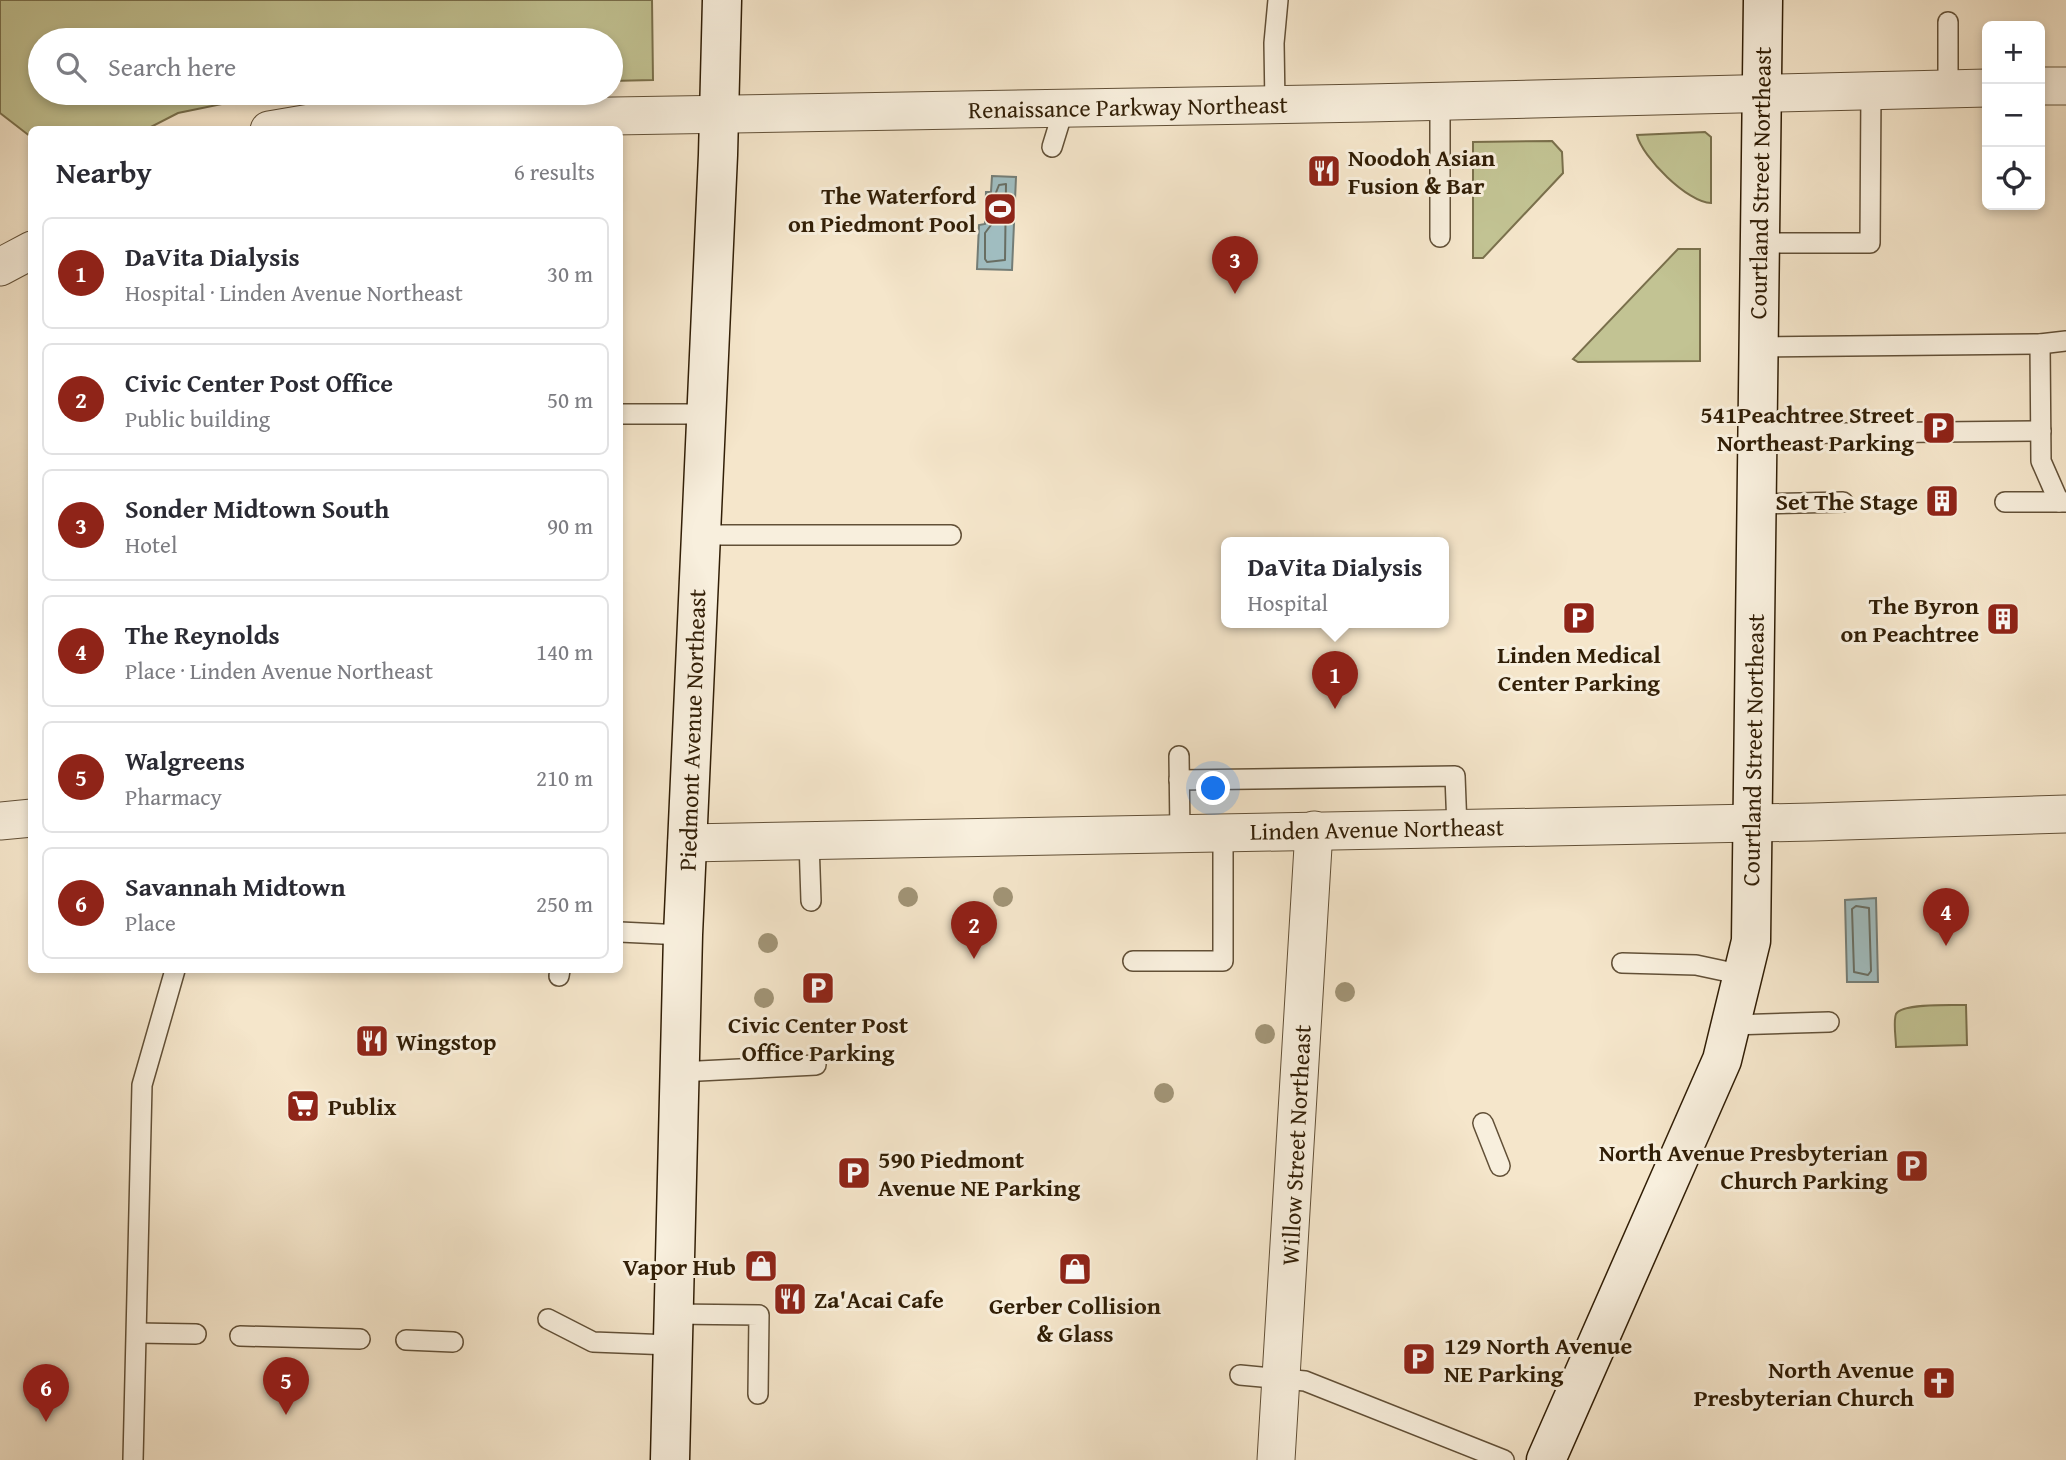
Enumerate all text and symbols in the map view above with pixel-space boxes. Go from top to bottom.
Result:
map controls [1982,21,2045,210]
button: + [1982,21,2045,84]
search box [28,28,623,105]
street label: Courtland Street Northeast [1740,46,1780,320]
text: Search here [108,47,236,86]
icon: search [52,48,90,86]
button: − [1982,84,2045,147]
street label: Renaissance Parkway Northeast [968,87,1289,127]
place label: Noodoh Asian Fusion & Bar [1348,140,1495,203]
button: locate [1982,147,2045,210]
text: Nearby [56,150,152,194]
restaurant icon: Noodoh Asian Fusion & Bar [1305,152,1343,190]
text: 6 results [514,155,595,188]
place label: The Waterford on Piedmont Pool [788,178,977,241]
sports icon: The Waterford on Piedmont Pool [981,190,1019,228]
pin: 3 [1212,236,1258,294]
text: DaVita Dialysis [125,237,300,276]
text: 1 [75,257,87,290]
text: 30 m [547,257,593,290]
text: Hospital · Linden Avenue Northeast [125,276,463,309]
text: Civic Center Post Office [125,363,393,402]
text: 2 [75,383,87,416]
text: 50 m [547,383,593,416]
place label: 541Peachtree Street Northeast Parking [1700,397,1914,460]
text: Public building [125,402,270,435]
parking icon: 541Peachtree Street Northeast Parking [1920,409,1958,447]
building icon: Set The Stage [1923,482,1961,520]
place label: Set The Stage [1775,484,1918,519]
text: Sonder Midtown South [125,489,389,528]
text: 3 [75,509,87,542]
text: 90 m [547,509,593,542]
text: Hotel [125,528,177,561]
popup [1221,537,1449,628]
text: DaVita Dialysis [1248,547,1422,586]
text: Hospital [1248,586,1328,619]
street label: Piedmont Avenue Northeast [670,588,714,872]
place label: The Byron on Peachtree [1840,588,1979,651]
parking icon: Linden Medical Center Parking [1560,599,1598,637]
building icon: The Byron on Peachtree [1984,600,2022,638]
street label: Courtland Street Northeast [1733,613,1773,887]
text: The Reynolds [125,615,280,654]
text: 4 [75,635,87,668]
text: 140 m [536,635,593,668]
place label: Linden Medical Center Parking [1497,637,1661,700]
pin: 1 [1312,651,1358,709]
text: Place · Linden Avenue Northeast [125,654,433,687]
text: Walgreens [125,741,245,780]
text: 5 [75,761,87,794]
text: 210 m [536,761,593,794]
your location [1196,771,1230,805]
text: Pharmacy [125,780,222,813]
street label: Linden Avenue Northeast [1250,809,1505,849]
text: Savannah Midtown [125,867,346,906]
text: 6 [75,887,87,920]
text: 250 m [536,887,593,920]
pin: 4 [1923,888,1969,946]
pin: 2 [951,901,997,959]
text: Place [125,906,176,939]
parking icon: Civic Center Post Office Parking [799,969,837,1007]
place label: Civic Center Post Office Parking [728,1007,908,1070]
restaurant icon: Wingstop [353,1022,391,1060]
street label: Willow Street Northeast [1272,1023,1320,1266]
place label: Wingstop [396,1024,497,1059]
supermarket icon: Publix [284,1087,322,1125]
place label: Publix [328,1089,397,1124]
place label: North Avenue Presbyterian Church Parking [1599,1135,1888,1198]
place label: 590 Piedmont Avenue NE Parking [878,1142,1080,1205]
parking icon: North Avenue Presbyterian Church Parking [1893,1147,1931,1185]
parking icon: 590 Piedmont Avenue NE Parking [835,1154,873,1192]
shop icon: Vapor Hub [742,1247,780,1285]
place label: Vapor Hub [623,1249,736,1284]
shop icon: Gerber Collision & Glass [1056,1250,1094,1288]
restaurant icon: Za'Acai Cafe [771,1280,809,1318]
place label: Za'Acai Cafe [814,1282,944,1317]
place label: Gerber Collision & Glass [989,1288,1161,1351]
place label: 129 North Avenue NE Parking [1444,1328,1633,1391]
parking icon: 129 North Avenue NE Parking [1400,1340,1438,1378]
place label: North Avenue Presbyterian Church [1694,1352,1914,1415]
pin: 5 [263,1357,309,1415]
pin: 6 [23,1364,69,1422]
church icon: North Avenue Presbyterian Church [1920,1364,1958,1402]

